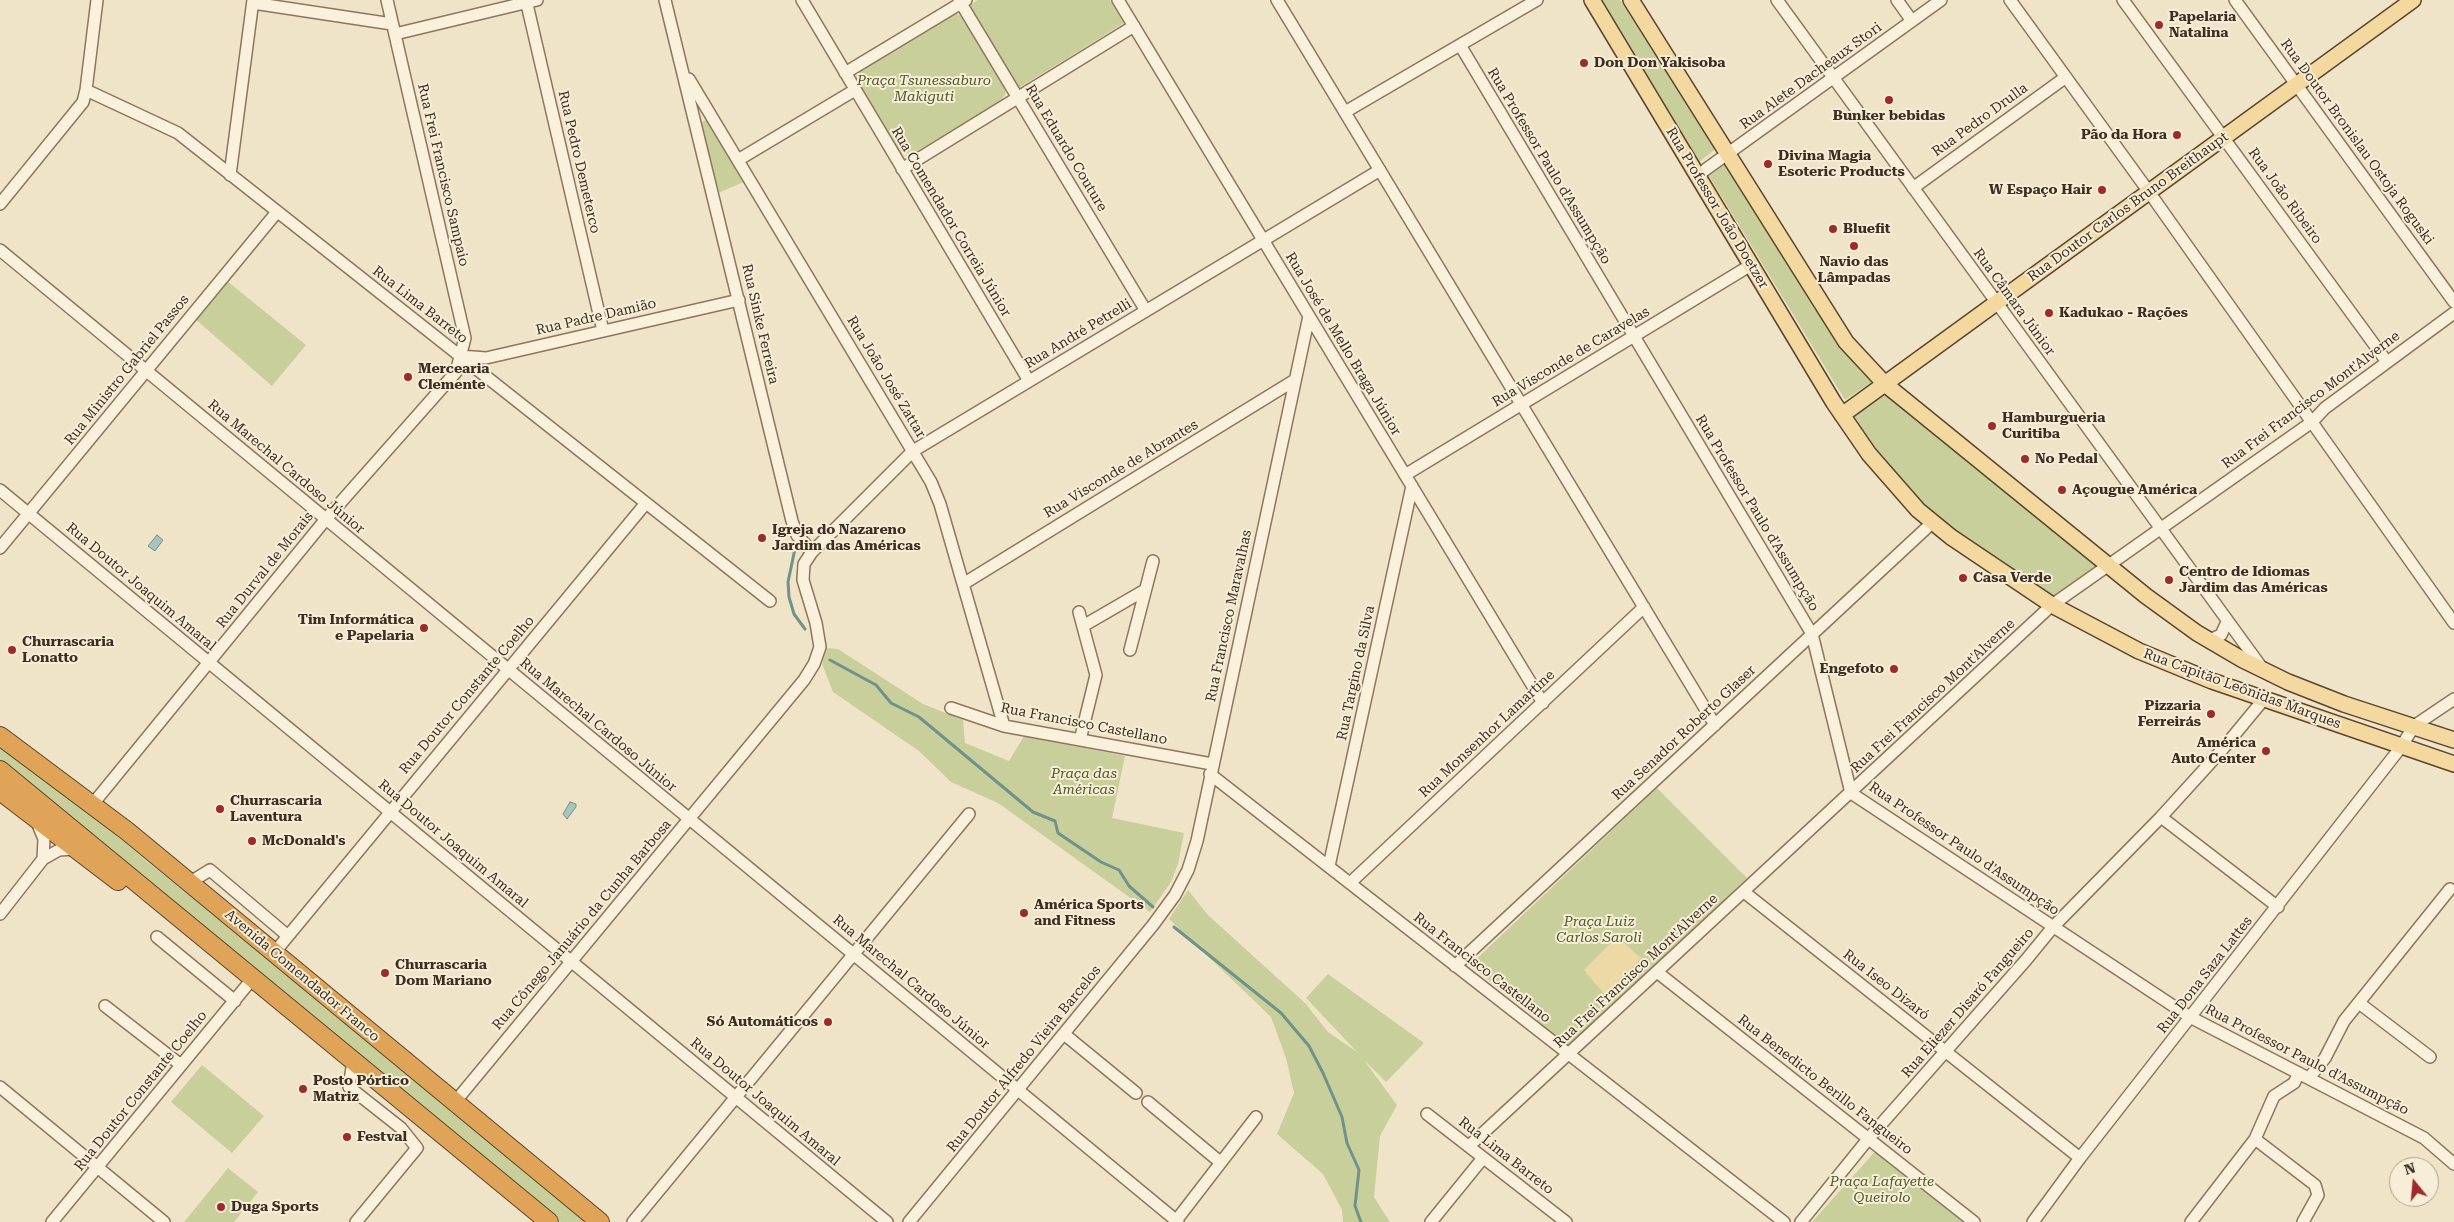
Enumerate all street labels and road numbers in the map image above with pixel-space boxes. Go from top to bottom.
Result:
street label: Rua Alete Dacheaux Stori [1737,19,1885,133]
street label: Rua Doutor Bronislau Ostoja Roguski [2277,36,2437,248]
street label: Rua Professor Paulo d'Assumpção [1484,65,1614,267]
street label: Rua Pedro Drulla [1929,80,2031,160]
street label: Rua Eduardo Couture [1021,81,1111,215]
street label: Rua Frei Francisco Sampaio [414,82,472,268]
street label: Rua Pedro Demeterco [554,89,604,235]
street label: Rua Comendador Correia Júnior [888,124,1014,320]
street label: Rua Professor João Doetzer [1662,124,1772,292]
street label: Rua Doutor Carlos Bruno Breithaupt [2024,128,2232,286]
street label: Rua João Ribeiro [2245,145,2325,247]
street label: Rua Câmara Júnior [1969,245,2059,359]
street label: Rua José de Mello Braga Júnior [1281,249,1405,439]
street label: Rua Sinke Ferreira [738,262,782,386]
street label: Rua Lima Barreto [369,263,471,347]
street label: Rua Ministro Gabriel Passos [61,292,193,448]
street label: Rua Padre Damião [534,295,658,339]
street label: Rua André Petrelli [1021,295,1135,373]
street label: Rua Visconde de Caravelas [1489,303,1653,411]
street label: Rua João José Zattar [843,313,929,441]
street label: Rua Frei Francisco Mont'Alverne [2219,328,2403,472]
street label: Rua Marechal Cardoso Júnior [204,396,368,538]
street label: Rua Professor Paulo d'Assumpção [1692,412,1822,614]
street label: Rua Visconde de Abrantes [1041,416,1201,522]
street label: Rua Durval de Morais [213,509,317,631]
street label: Rua Doutor Joaquim Amaral [63,519,219,655]
street label: Rua Francisco Maravalhas [1203,528,1255,704]
street label: Rua Targino da Silva [1333,604,1379,742]
street label: Rua Doutor Constante Coelho [396,613,538,777]
street label: Rua Frei Francisco Mont'Alverne [1847,615,2019,777]
street label: Rua Capitão Leônidas Marques [2141,645,2343,733]
street label: Rua Marechal Cardoso Júnior [516,654,680,796]
street label: Rua Senador Roberto Glaser [1609,662,1759,804]
street label: Rua Monsenhor Lamartine [1416,667,1558,801]
street label: Rua Francisco Castellano [999,700,1169,748]
street label: Rua Doutor Joaquim Amaral [375,776,531,912]
street label: Rua Professor Paulo d'Assumpção [1866,779,2062,919]
street label: Rua Cônego Januário da Cunha Barbosa [489,816,675,1034]
street label: Rua Frei Francisco Mont'Alverne [1550,890,1722,1052]
street label: Avenida Comendador Franco [221,906,383,1046]
street label: Rua Francisco Castellano [1410,909,1554,1027]
street label: Rua Marechal Cardoso Júnior [829,911,993,1053]
street label: Rua Dona Saza Lattes [2154,913,2256,1037]
street label: Rua Eliezer Disaró Fangueiro [1898,925,2038,1081]
street label: Rua Iseo Dizaró [1840,946,1932,1024]
street label: Rua Doutor Alfredo Vieira Barcelos [943,962,1105,1156]
street label: Rua Professor Paulo d'Assumpção [2202,1001,2412,1119]
street label: Rua Doutor Constante Coelho [71,1008,211,1174]
street label: Rua Benedicto Berillo Fangueiro [1734,1012,1916,1158]
street label: Rua Doutor Joaquim Amaral [687,1034,843,1170]
street label: Rua Lima Barreto [1455,1114,1557,1198]

